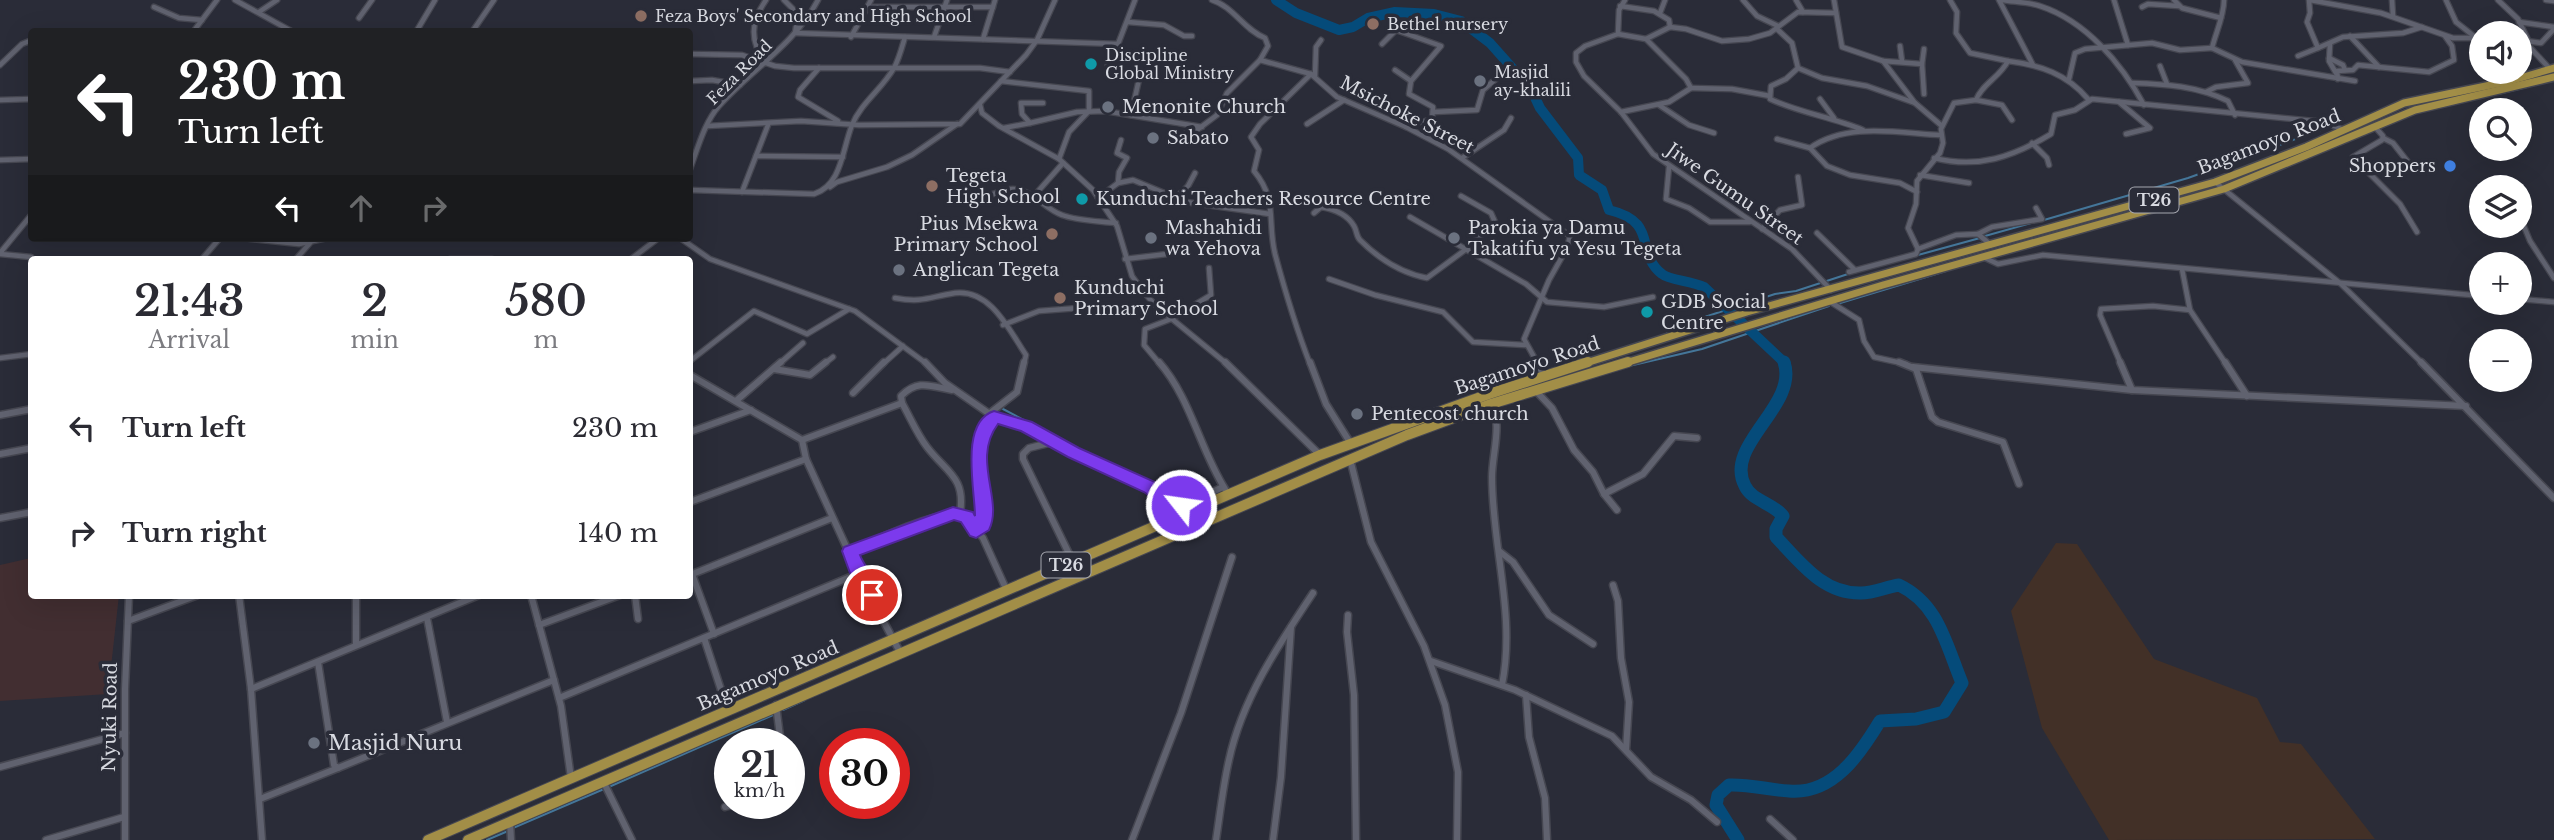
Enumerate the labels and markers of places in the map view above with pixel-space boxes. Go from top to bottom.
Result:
place label: Feza Boys' Secondary and High School [655,6,972,26]
marker: Feza Boys' Secondary and High School [633,8,649,24]
place label: Bethel nursery [1387,14,1509,34]
marker: Bethel nursery [1365,16,1381,32]
place label: Discipline Global Ministry [1105,45,1235,83]
marker: Discipline Global Ministry [1083,56,1099,72]
place label: Masjid ay-khalili [1494,62,1571,100]
marker: Masjid ay-khalili [1472,73,1488,89]
place label: Menonite Church [1122,96,1286,118]
marker: Menonite Church [1100,99,1116,115]
place label: Sabato [1167,127,1229,149]
marker: Sabato [1145,130,1161,146]
place label: Shoppers [2349,155,2436,177]
marker: Shoppers [2442,158,2458,174]
place label: Tegeta High School [946,165,1060,208]
marker: Tegeta High School [924,178,940,194]
place label: Kunduchi Teachers Resource Centre [1096,188,1431,210]
marker: Kunduchi Teachers Resource Centre [1074,191,1090,207]
place label: Pius Msekwa Primary School [894,213,1038,256]
place label: Mashahidi wa Yehova [1165,217,1262,260]
place label: Parokia ya Damu Takatifu ya Yesu Tegeta [1468,217,1681,260]
marker: Pius Msekwa Primary School [1044,226,1060,242]
marker: Mashahidi wa Yehova [1143,230,1159,246]
marker: Parokia ya Damu Takatifu ya Yesu Tegeta [1446,230,1462,246]
place label: Anglican Tegeta [912,259,1059,281]
marker: Anglican Tegeta [891,262,907,278]
place label: Kunduchi Primary School [1074,277,1218,320]
marker: Kunduchi Primary School [1052,290,1068,306]
place label: GDB Social Centre [1661,291,1766,334]
marker: GDB Social Centre [1639,304,1655,320]
place label: Pentecost church [1371,403,1529,425]
marker: Pentecost church [1349,406,1365,422]
pin [842,565,902,625]
place label: Masjid Nuru [328,730,462,756]
marker: Masjid Nuru [306,735,322,751]

